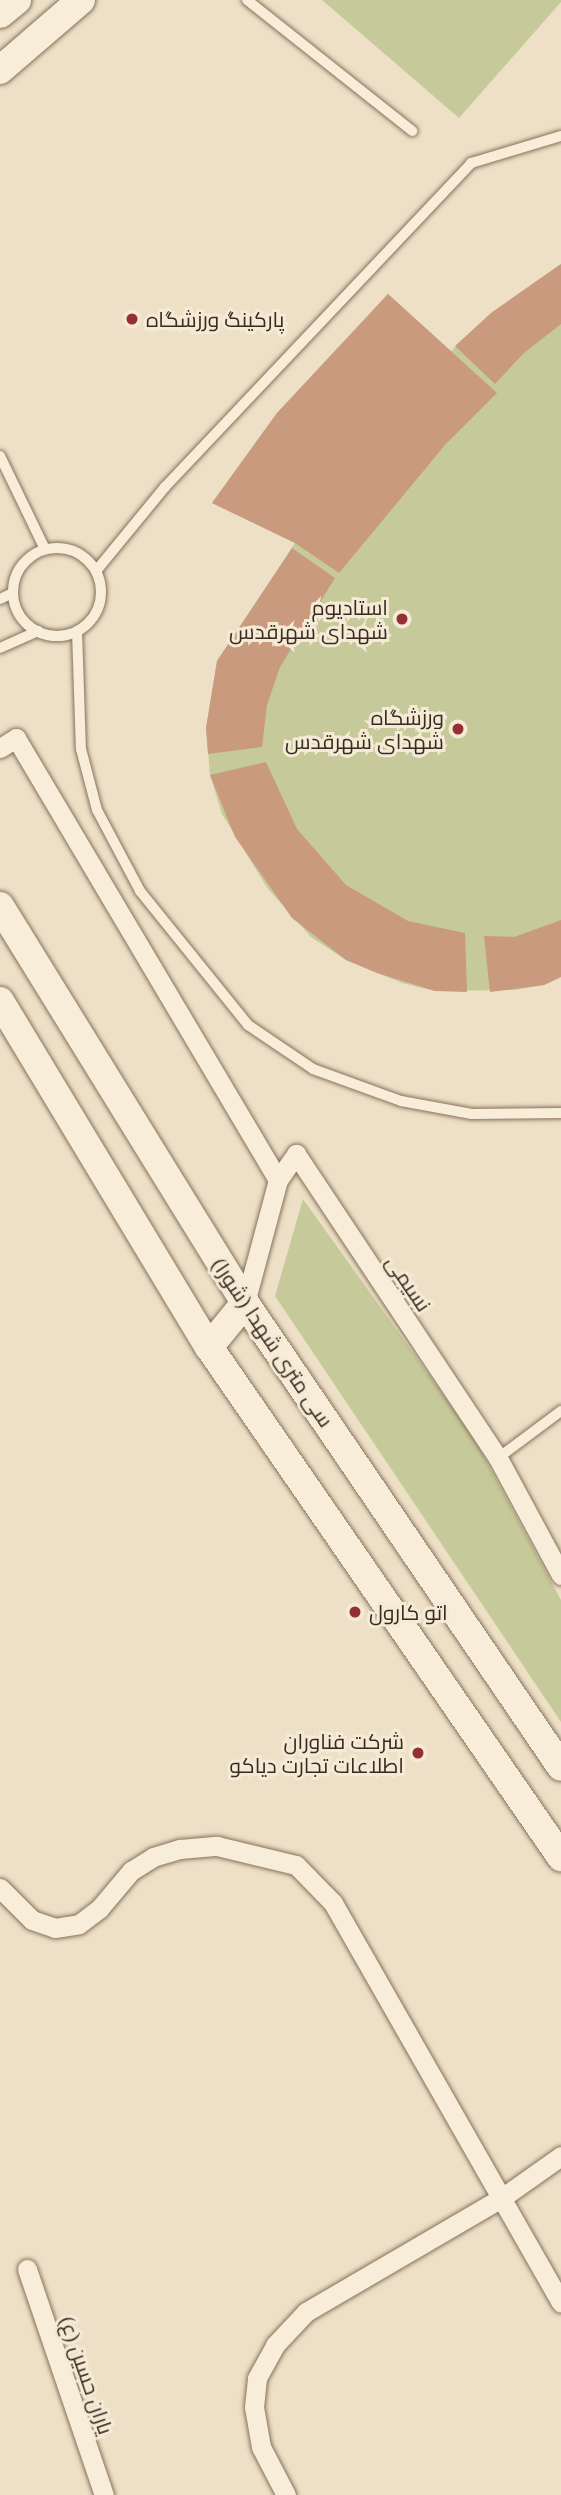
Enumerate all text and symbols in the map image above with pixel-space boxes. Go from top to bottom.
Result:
place label: پارکینگ ورزشگاه [146,306,284,332]
marker: پارکینگ ورزشگاه [124,311,140,327]
place label: استادیوم شهدای شهرقدس [229,594,388,644]
marker: استادیوم شهدای شهرقدس [394,611,410,627]
place label: ورزشگاه شهدای شهرقدس [285,704,444,754]
marker: ورزشگاه شهدای شهرقدس [450,721,466,737]
street label: نسیمی [381,1250,437,1316]
street label: سی متری شهدا (شورا) [207,1252,339,1432]
place label: اتو کارول [369,1599,448,1625]
marker: اتو کارول [347,1604,363,1620]
place label: شرکت فناوران اطلاعات تجارت دیاکو [229,1728,404,1778]
marker: شرکت فناوران اطلاعات تجارت دیاکو [410,1745,426,1761]
street label: یاران حسین (ع) [55,2312,119,2438]

